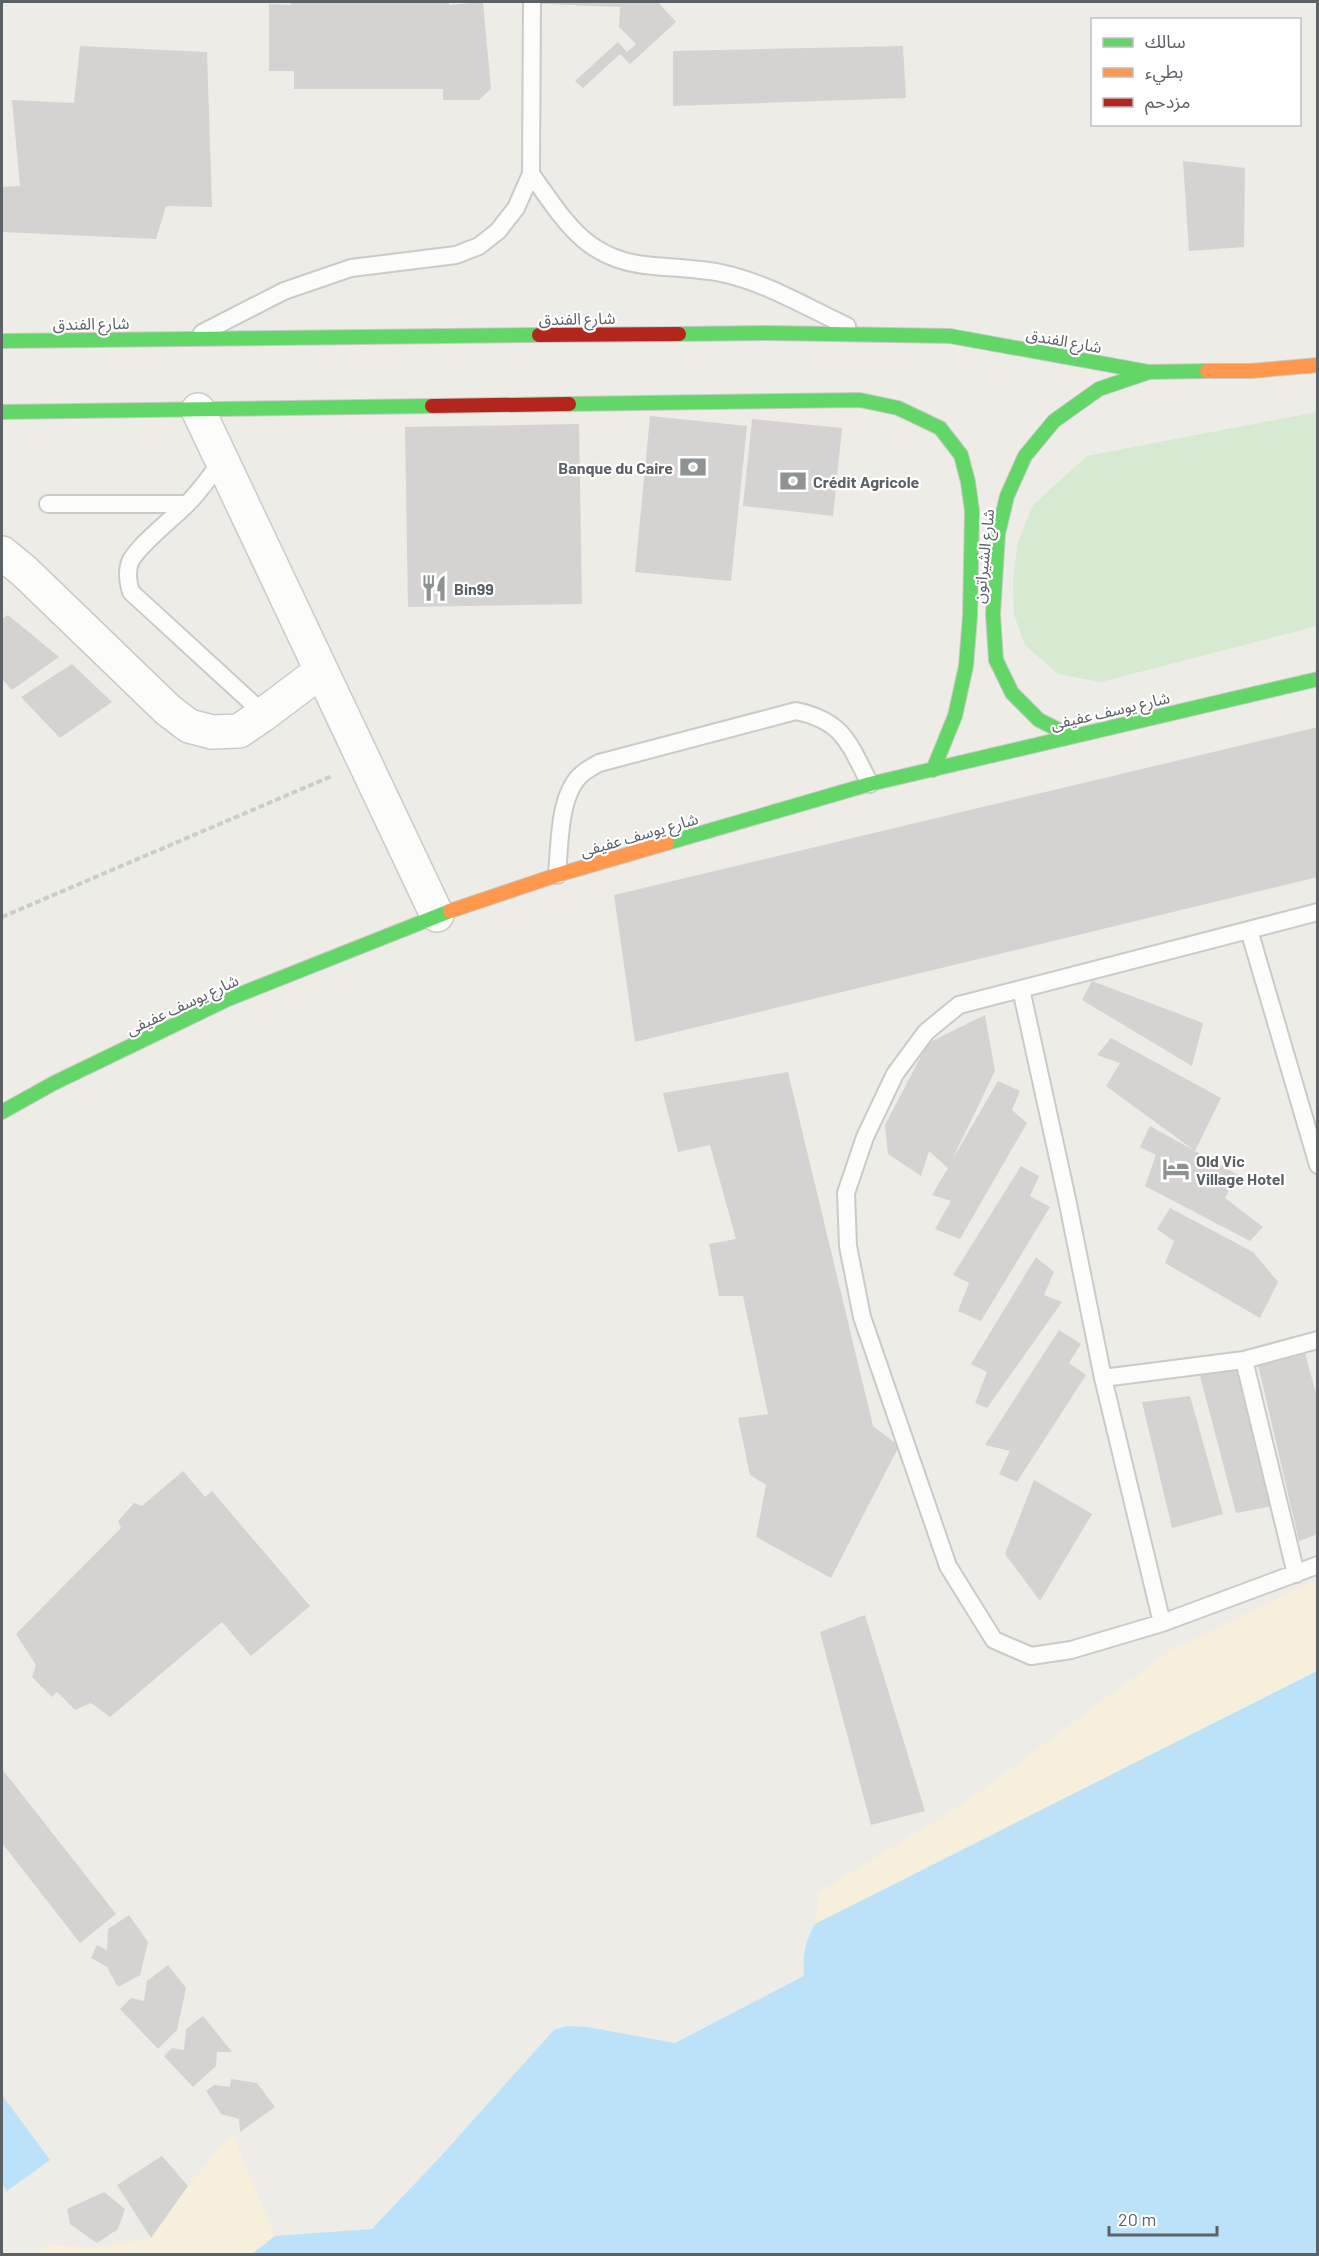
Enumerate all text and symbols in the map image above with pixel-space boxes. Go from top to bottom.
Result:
legend [1091,18,1301,126]
text: سالك [1145,30,1186,52]
text: بطيء [1145,60,1183,85]
text: مزدحم [1145,90,1190,115]
street label: شارع الفندق [539,308,616,332]
street label: شارع الفندق [53,313,130,337]
street label: شارع الفندق [1024,324,1103,360]
bank icon: Banque du Caire [678,452,708,482]
place label: Banque du Caire [558,458,673,477]
bank icon: Crédit Agricole [778,466,808,496]
place label: Crédit Agricole [813,472,920,491]
street label: شارع الشيراتون [969,508,1001,605]
restaurant icon: Bin99 [419,573,449,603]
place label: Bin99 [454,579,494,598]
street label: شارع يوسف عفيفى [1049,687,1172,737]
street label: شارع يوسف عفيفى [578,808,701,864]
street label: شارع يوسف عفيفى [123,970,243,1042]
place label: Old Vic Village Hotel [1196,1151,1285,1188]
hotel icon: Old Vic Village Hotel [1161,1154,1191,1184]
scale bar [1109,2199,1217,2237]
text: 20 m [1118,2208,1156,2230]

